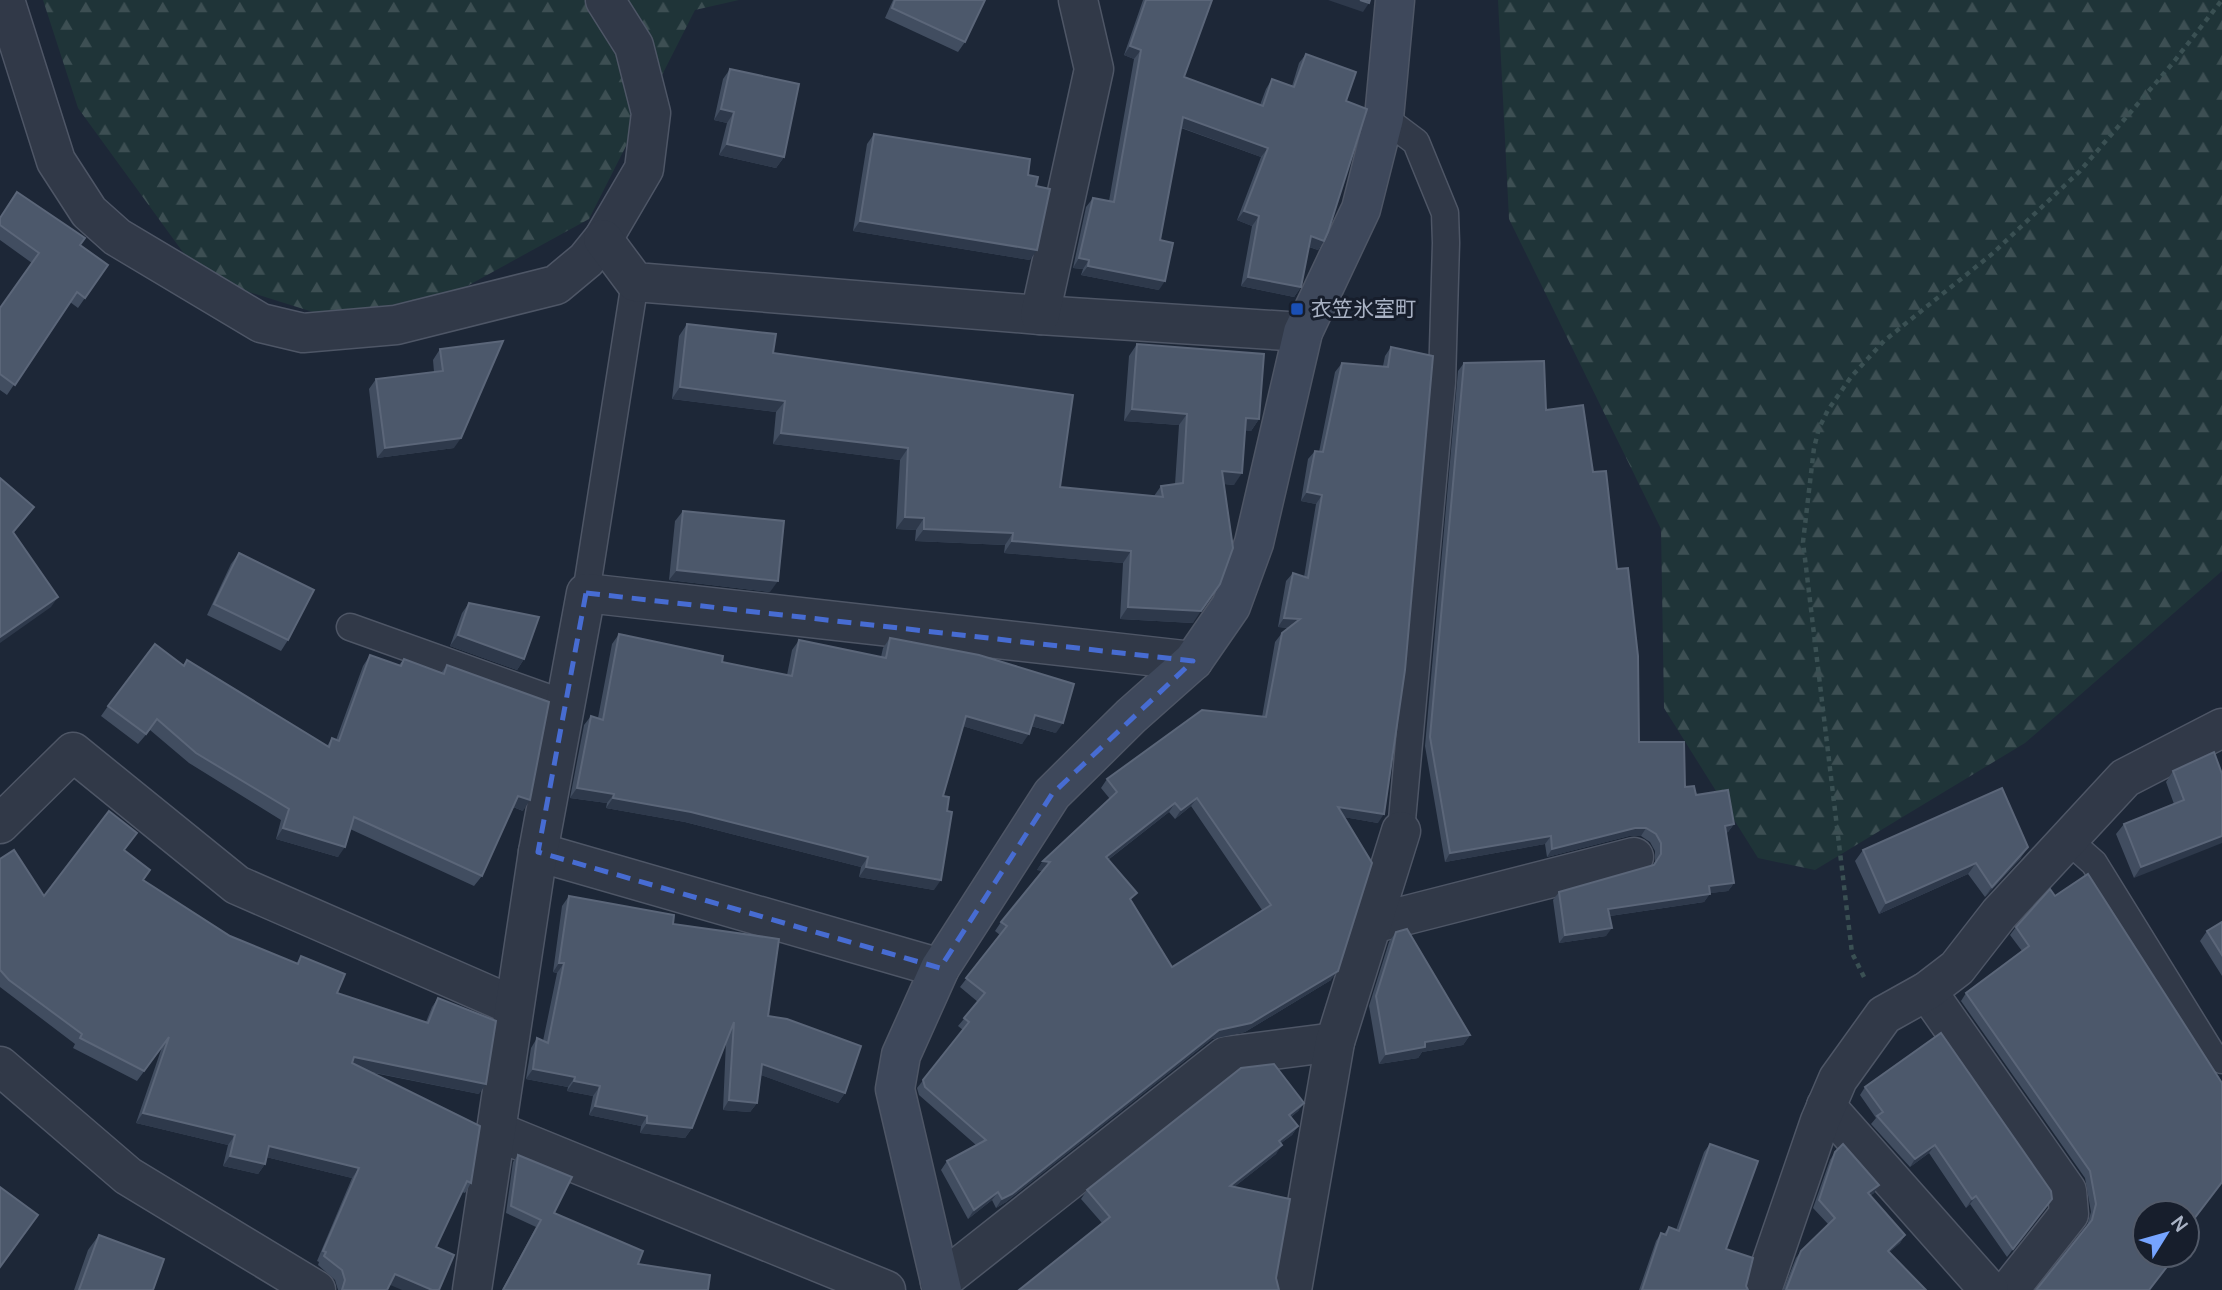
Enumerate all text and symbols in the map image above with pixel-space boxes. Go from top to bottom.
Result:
place label: 衣笠氷室町 [1311,294,1416,322]
marker: 衣笠氷室町 [1289,301,1305,317]
north arrow [2131,1199,2201,1269]
text: N [2165,1210,2194,1237]

